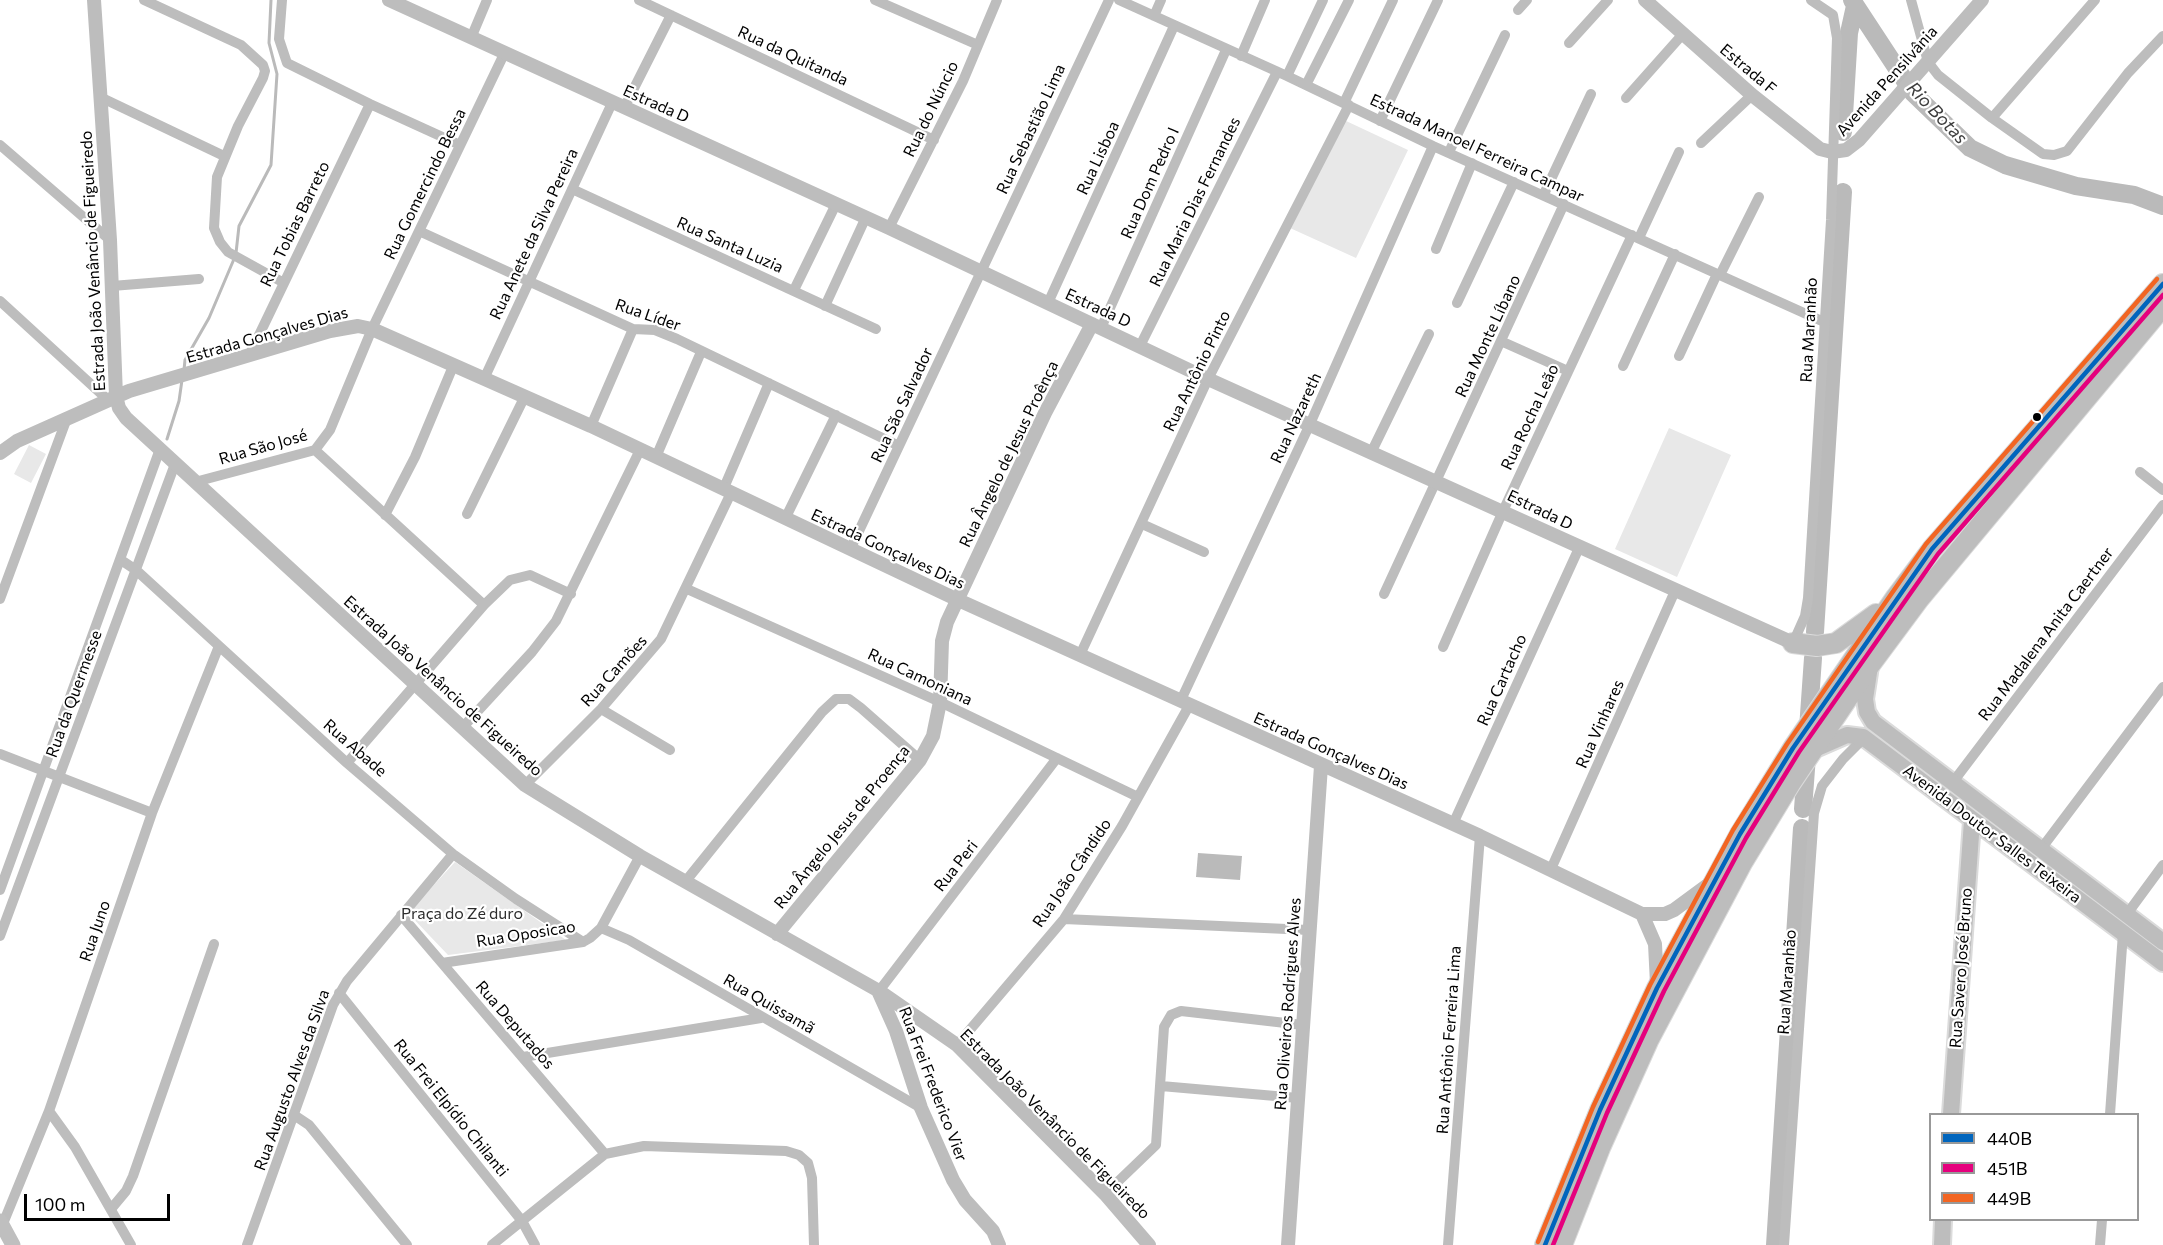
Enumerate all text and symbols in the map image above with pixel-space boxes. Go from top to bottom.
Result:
street label: Rua da Quitanda [735,22,851,90]
street label: Avenida Pensilvânia [1833,22,1941,140]
street label: Estrada F [1716,40,1780,98]
street label: Rua do Núncio [899,58,963,160]
street label: Rua Sebastião Lima [992,61,1070,197]
water label: Rio Botas [1902,77,1972,149]
street label: Estrada D [620,81,692,127]
street label: Estrada Manoel Ferreira Campar [1367,90,1587,206]
street label: Rua Gomercindo Bessa [380,105,470,263]
street label: Rua Maria Dias Fernandes [1146,114,1244,290]
street label: Rua Lisboa [1073,118,1123,198]
street label: Rua Dom Pedro I [1117,124,1183,242]
street label: Estrada João Venâncio de Figueiredo [77,130,109,392]
street label: Rua Anete da Silva Pereira [486,145,582,323]
street label: Rua Tobias Barreto [256,158,334,290]
street label: Rua Santa Luzia [674,213,786,277]
street label: Rua Monte Líbano [1451,272,1525,400]
street label: Rua Maranhão [1797,277,1821,383]
street label: Estrada D [1062,284,1134,332]
street label: Rua Líder [613,295,683,335]
street label: Estrada Gonçalves Dias [184,303,350,367]
street label: Rua Antônio Pinto [1159,307,1235,435]
street label: Rua São Salvador [867,344,937,466]
street label: Rua Ângelo de Jesus Proênça [955,358,1063,550]
street label: Rua Rocha Leão [1497,361,1563,473]
street label: Rua Nazareth [1267,370,1325,466]
unlabelled marker [2031,411,2043,423]
street label: Rua São José [217,425,309,469]
street label: Estrada D [1504,486,1576,534]
street label: Estrada Gonçalves Dias [808,505,968,593]
street label: Rua Madalena Anita Caertner [1974,543,2118,725]
street label: Estrada João Venâncio de Figueiredo [340,592,546,780]
street label: Rua da Quermesse [42,628,106,760]
street label: Rua Camões [577,631,651,711]
street label: Rua Cartacho [1473,631,1531,729]
street label: Rua Camoniana [865,644,975,710]
street label: Rua Vinhares [1572,677,1628,771]
street label: Estrada Gonçalves Dias [1251,708,1411,794]
street label: Rua Abade [319,715,391,781]
street label: Rua Ângelo Jesus de Proença [770,741,914,913]
street label: Avenida Doutor Salles Teixeira [1899,761,2085,907]
street label: Rua João Cândido [1029,815,1115,931]
street label: Rua Peri [930,837,982,895]
street label: Rua Savero José Bruno [1946,887,1976,1049]
street label: Rua Oliveiros Rodrigues Alves [1271,897,1305,1111]
street label: Rua Juno [76,898,114,964]
park label: Praça do Zé duro [401,904,523,924]
street label: Rua Oposicao [475,917,577,951]
street label: Rua Maranhão [1774,929,1800,1035]
street label: Rua Antônio Ferreira Lima [1433,945,1465,1135]
street label: Rua Quissamã [720,970,818,1038]
street label: Rua Deputados [472,977,558,1073]
street label: Rua Augusto Alves da Silva [250,987,334,1173]
street label: Rua Frei Frederico Vier [895,1004,971,1164]
street label: Estrada João Venâncio de Figueiredo [956,1025,1154,1223]
street label: Rua Frei Elpídio Chilanti [390,1035,512,1181]
legend [1929,1113,2139,1221]
text: 440B [1987,1127,2032,1149]
text: 451B [1987,1157,2027,1179]
scale bar [27,1182,172,1220]
text: 449B [1987,1187,2031,1209]
text: 100 m [35,1193,85,1215]

